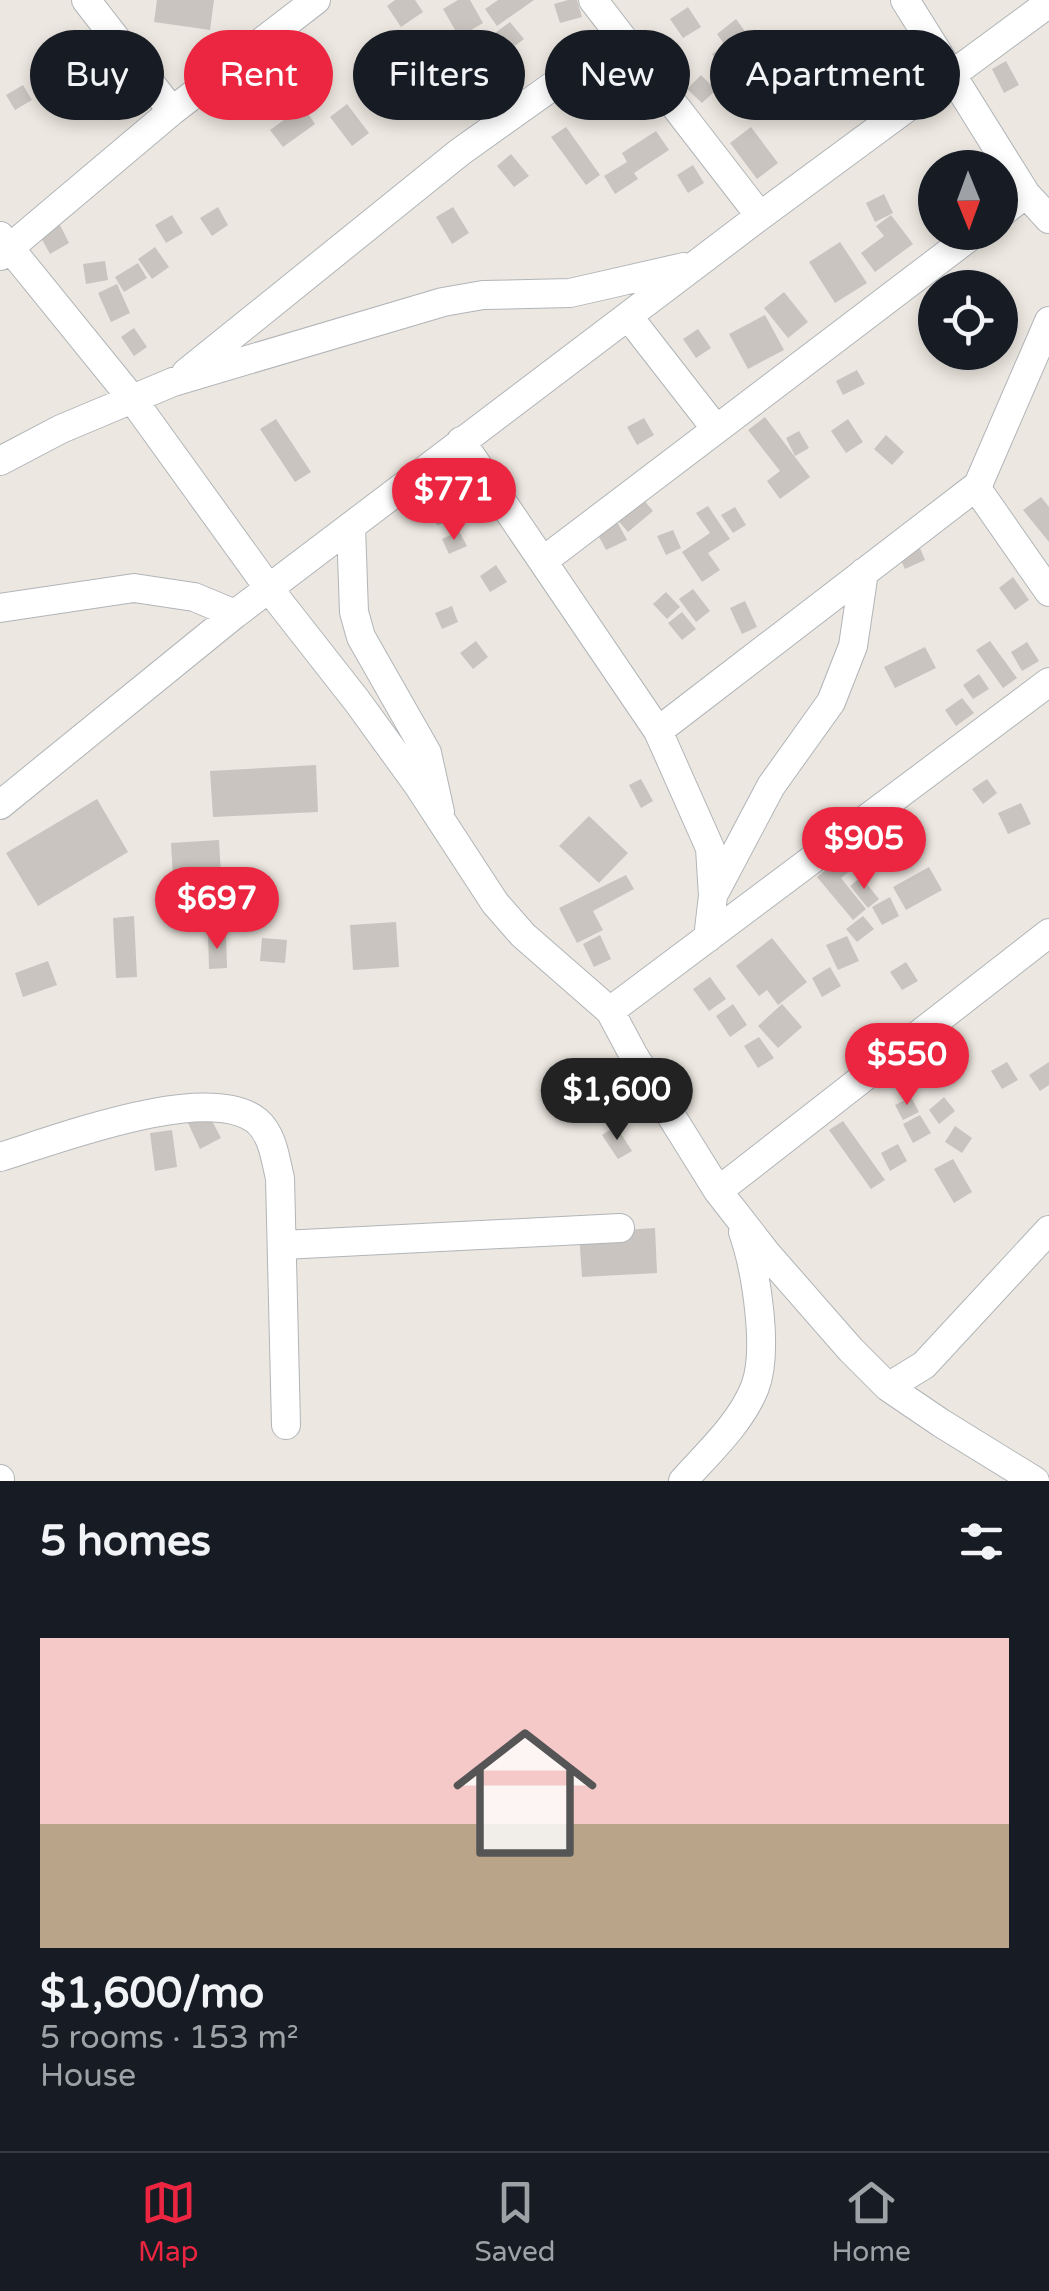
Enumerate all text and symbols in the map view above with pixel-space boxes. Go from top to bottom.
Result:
chip: Buy [30,30,164,120]
chip: Rent [184,30,333,120]
chip: Filters [353,30,525,120]
chip: New [545,30,690,120]
chip: Apartment [710,30,960,120]
north arrow [918,150,1018,250]
map controls [918,150,1018,370]
button: locate [918,270,1018,370]
pin: $771 [395,458,513,543]
text: $771 [414,471,494,509]
pin: $905 [805,807,923,892]
text: $905 [824,820,904,858]
pin: $697 [158,867,276,952]
text: $697 [177,880,257,918]
pin: $550 [848,1023,966,1108]
text: $550 [867,1036,947,1074]
pin: $1,600 [536,1058,698,1143]
text: $1,600 [563,1071,671,1109]
icon: filters [954,1514,1009,1569]
text: 5 homes [40,1516,211,1567]
icon: home [435,1703,615,1883]
text: $1,600/mo [40,1968,264,2019]
text: 5 rooms · 153 m² [40,2019,299,2057]
text: House [40,2057,136,2095]
tab: Map [138,2175,199,2269]
tab: Saved [475,2175,556,2269]
tab: Home [832,2175,911,2269]

